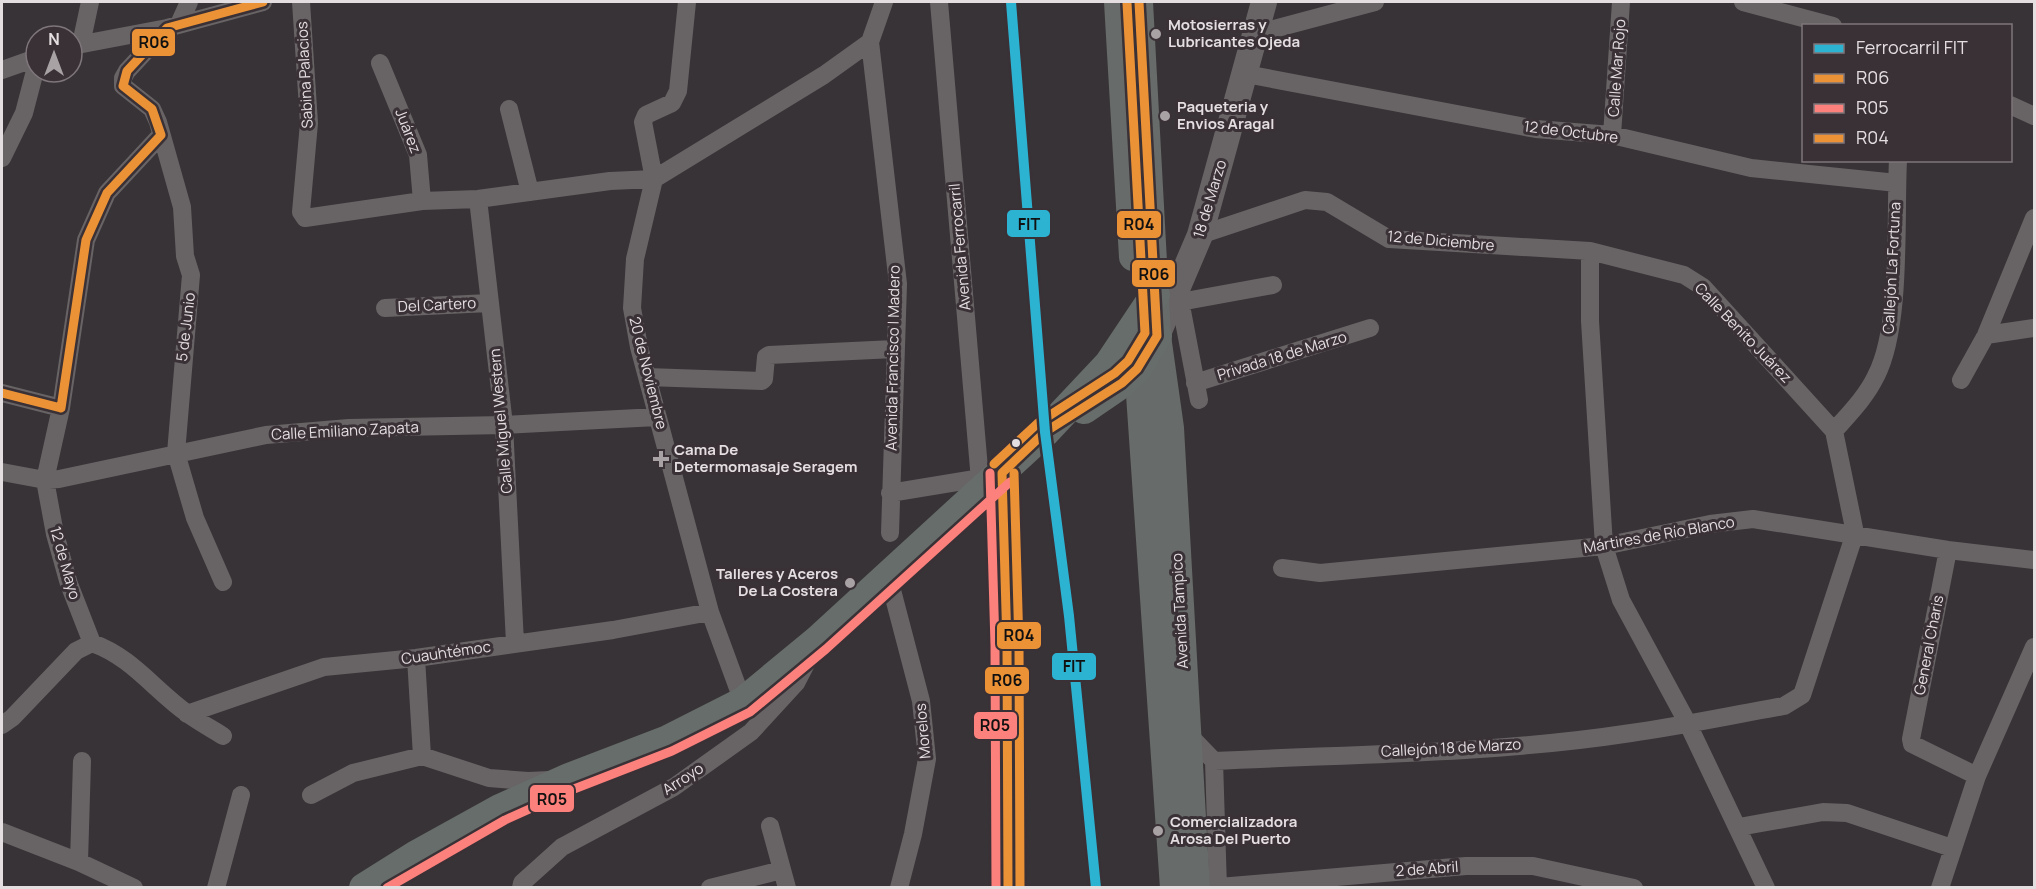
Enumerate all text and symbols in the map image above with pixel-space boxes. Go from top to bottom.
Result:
place label: Motosierras y Lubricantes Ojeda [1168,14,1300,52]
street label: Calle Mar Rojo [1603,18,1630,118]
street label: Sabina Palacios [291,21,318,129]
north arrow [24,24,84,84]
legend [1802,24,2012,162]
marker: Motosierras y Lubricantes Ojeda [1149,27,1163,41]
text: N [48,28,60,50]
line badge: R06 [131,28,176,57]
text: R06 [138,31,170,53]
text: Ferrocarril FIT [1856,35,1968,59]
text: R06 [1856,65,1890,89]
text: R05 [1856,95,1889,119]
place label: Paqueteria y Envios Aragal [1177,96,1274,134]
street label: Juárez [390,106,427,156]
marker: Paqueteria y Envios Aragal [1158,109,1172,123]
street label: 12 de Octubre [1523,115,1620,148]
text: R04 [1856,125,1889,149]
street label: 18 de Marzo [1188,157,1231,241]
street label: Avenida Ferrocarril [943,183,976,311]
street label: Callejón La Fortuna [1878,201,1905,335]
line badge: FIT [1006,209,1051,238]
line badge: R04 [1116,210,1162,239]
text: FIT [1018,213,1041,235]
text: R04 [1124,213,1154,235]
street label: 12 de Diciembre [1387,225,1496,256]
line badge: R06 [1131,259,1176,288]
text: R06 [1138,263,1170,285]
street label: Avenida Francisco I Madero [880,265,905,451]
street label: Calle Benito Juárez [1690,278,1797,387]
street label: 5 de Junio [171,291,200,363]
street label: Del Cartero [397,292,477,317]
street label: 20 de Noviembre [624,314,673,432]
street label: Privada 18 de Marzo [1214,326,1349,385]
street label: Calle Miguel Western [484,348,517,494]
street label: Calle Emiliano Zapata [271,416,419,445]
unlabelled marker [1010,437,1022,449]
place label: Cama De Determomasaje Seragem [674,439,857,477]
marker: Cama De Determomasaje Seragem [652,450,670,468]
street label: Mártires de Río Blanco [1582,511,1736,558]
street label: 12 de Mayo [45,524,86,602]
street label: Avenida Tampico [1166,553,1193,669]
place label: Talleres y Aceros De La Costera [716,563,838,601]
marker: Talleres y Aceros De La Costera [843,576,857,590]
street label: General Charis [1909,593,1949,697]
line badge: R04 [996,621,1042,650]
text: R04 [1004,624,1034,646]
street label: Cuauhtémoc [400,636,492,669]
line badge: FIT [1051,652,1097,681]
text: FIT [1063,655,1086,677]
line badge: R06 [984,666,1030,695]
text: R06 [991,669,1023,691]
street label: Morelos [910,702,935,760]
line badge: R05 [973,711,1018,740]
text: R05 [980,714,1010,736]
street label: Callejón 18 de Marzo [1380,733,1522,762]
street label: Arroyo [658,757,708,800]
line badge: R05 [529,784,575,813]
text: R05 [537,788,567,810]
place label: Comercializadora Arosa Del Puerto [1170,811,1297,849]
marker: Comercializadora Arosa Del Puerto [1151,824,1165,838]
street label: 2 de Abril [1395,856,1459,881]

